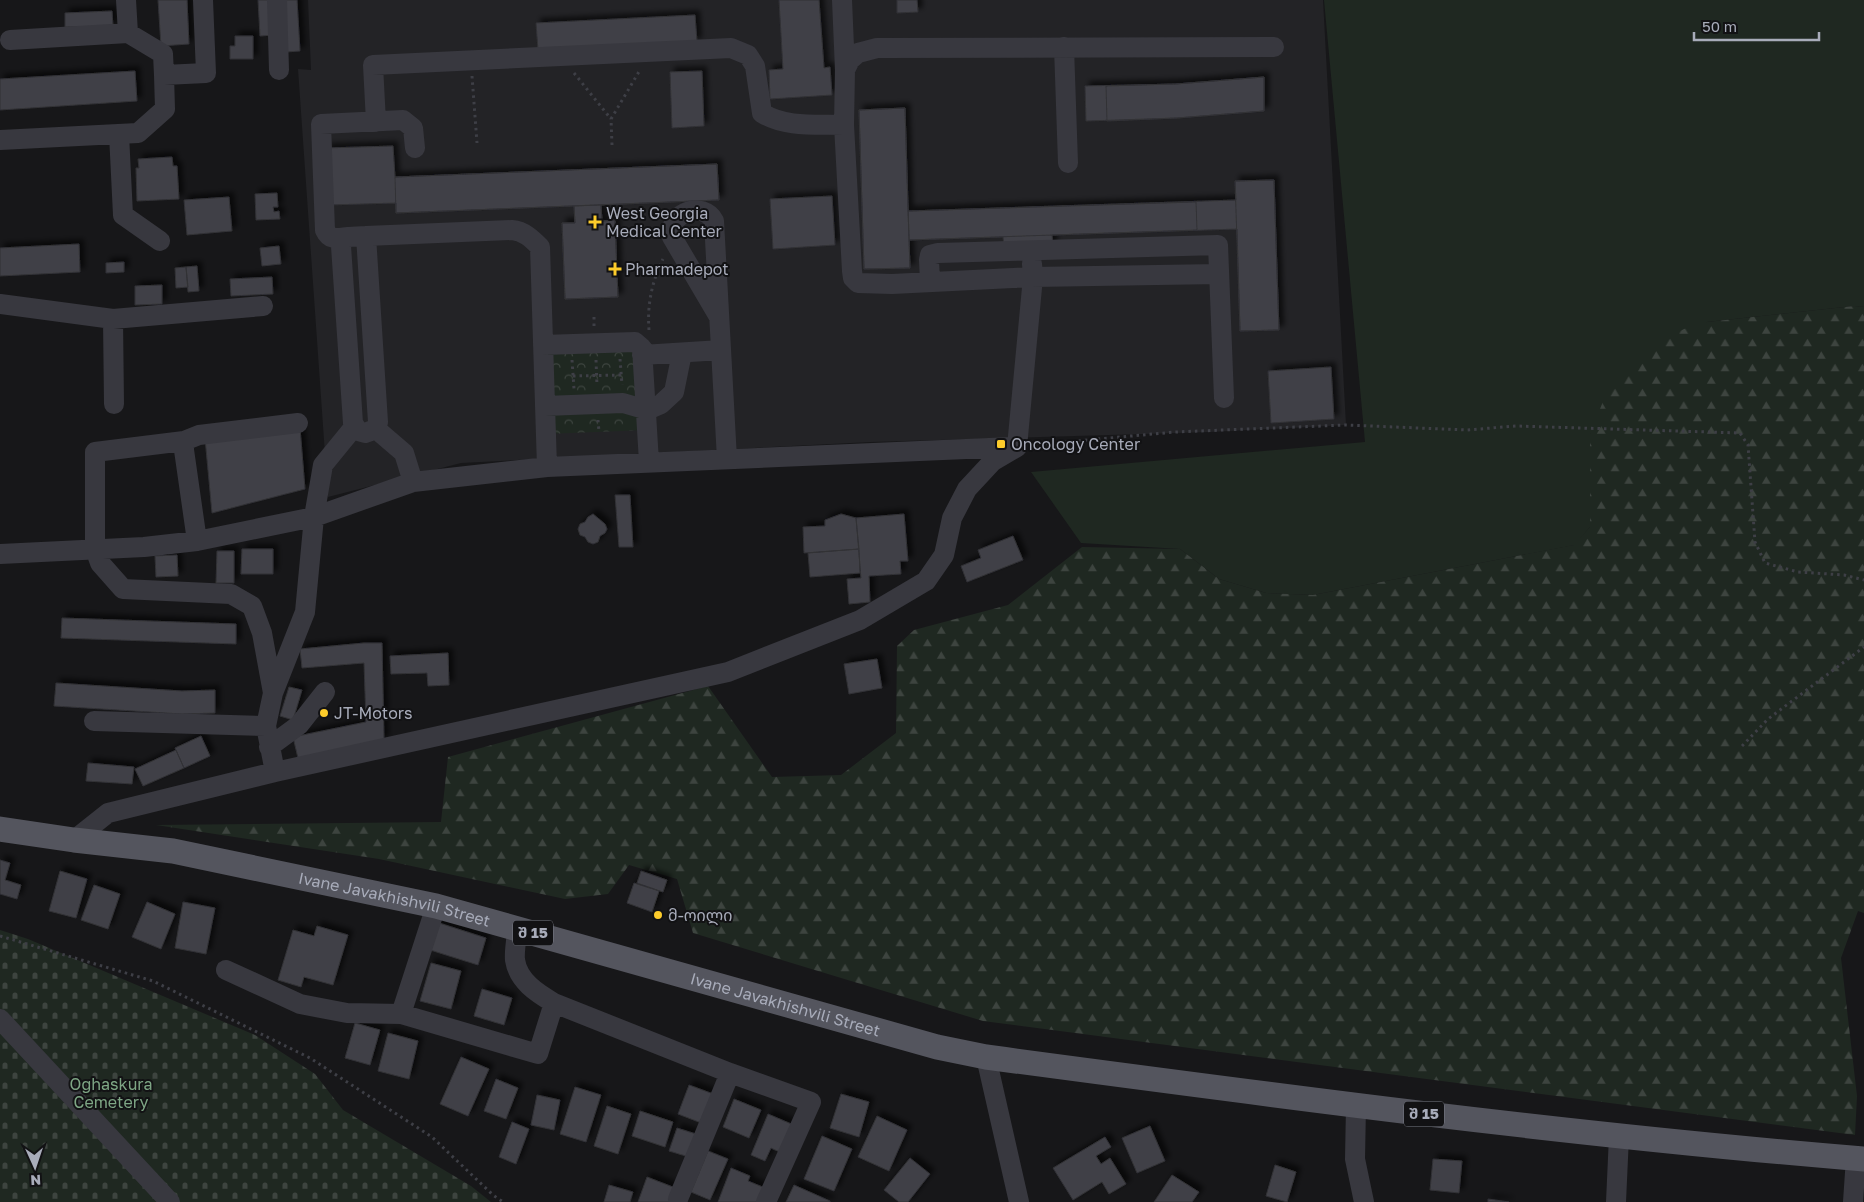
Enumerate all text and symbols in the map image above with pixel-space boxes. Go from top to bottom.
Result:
scale bar [1694,10,1819,42]
text: 50 m [1702,17,1737,35]
place label: West Georgia Medical Center [606,203,722,241]
marker: West Georgia Medical Center [588,215,602,229]
place label: Pharmadepot [625,259,729,279]
marker: Pharmadepot [609,263,621,275]
place label: Oncology Center [1011,434,1140,454]
marker: Oncology Center [995,438,1007,450]
place label: JT-Motors [334,703,412,723]
marker: JT-Motors [318,707,330,719]
street label: Ivane Javakhishvili Street [297,868,493,931]
place label: მ-ოილი [668,905,732,926]
marker: მ-ოილი [652,909,664,921]
road number: შ 15 [513,920,553,946]
street label: Ivane Javakhishvili Street [688,968,882,1041]
park label: Oghaskura Cemetery [70,1074,152,1112]
road number: შ 15 [1404,1102,1444,1126]
north arrow [10,1142,60,1192]
text: N [30,1172,41,1189]

